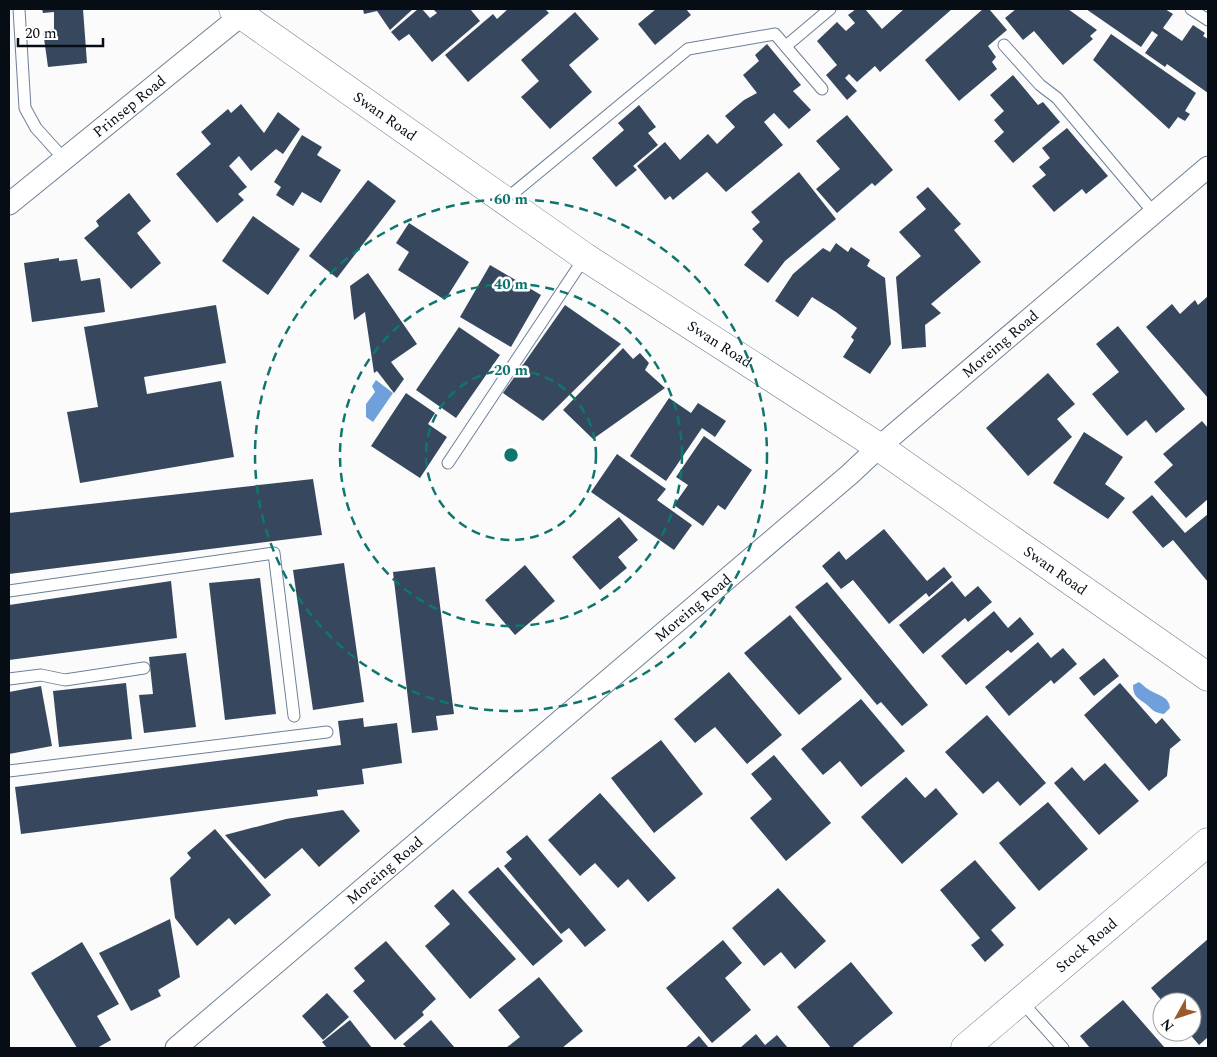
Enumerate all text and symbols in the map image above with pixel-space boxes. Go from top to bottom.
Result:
scale bar [18,15,102,47]
text: 20 m [25,22,57,45]
street label: Prinsep Road [88,69,171,143]
street label: Swan Road [348,86,422,147]
text: 60 m [494,188,529,211]
text: 40 m [494,273,529,296]
street label: Moreing Road [957,304,1044,383]
street label: Swan Road [683,315,757,374]
text: 20 m [494,359,529,382]
centre of rings [502,446,520,464]
street label: Swan Road [1019,540,1092,601]
street label: Moreing Road [649,568,737,647]
street label: Moreing Road [341,831,428,910]
street label: Stock Road [1050,912,1122,978]
north arrow [1152,992,1202,1042]
text: N [1156,1014,1179,1036]

